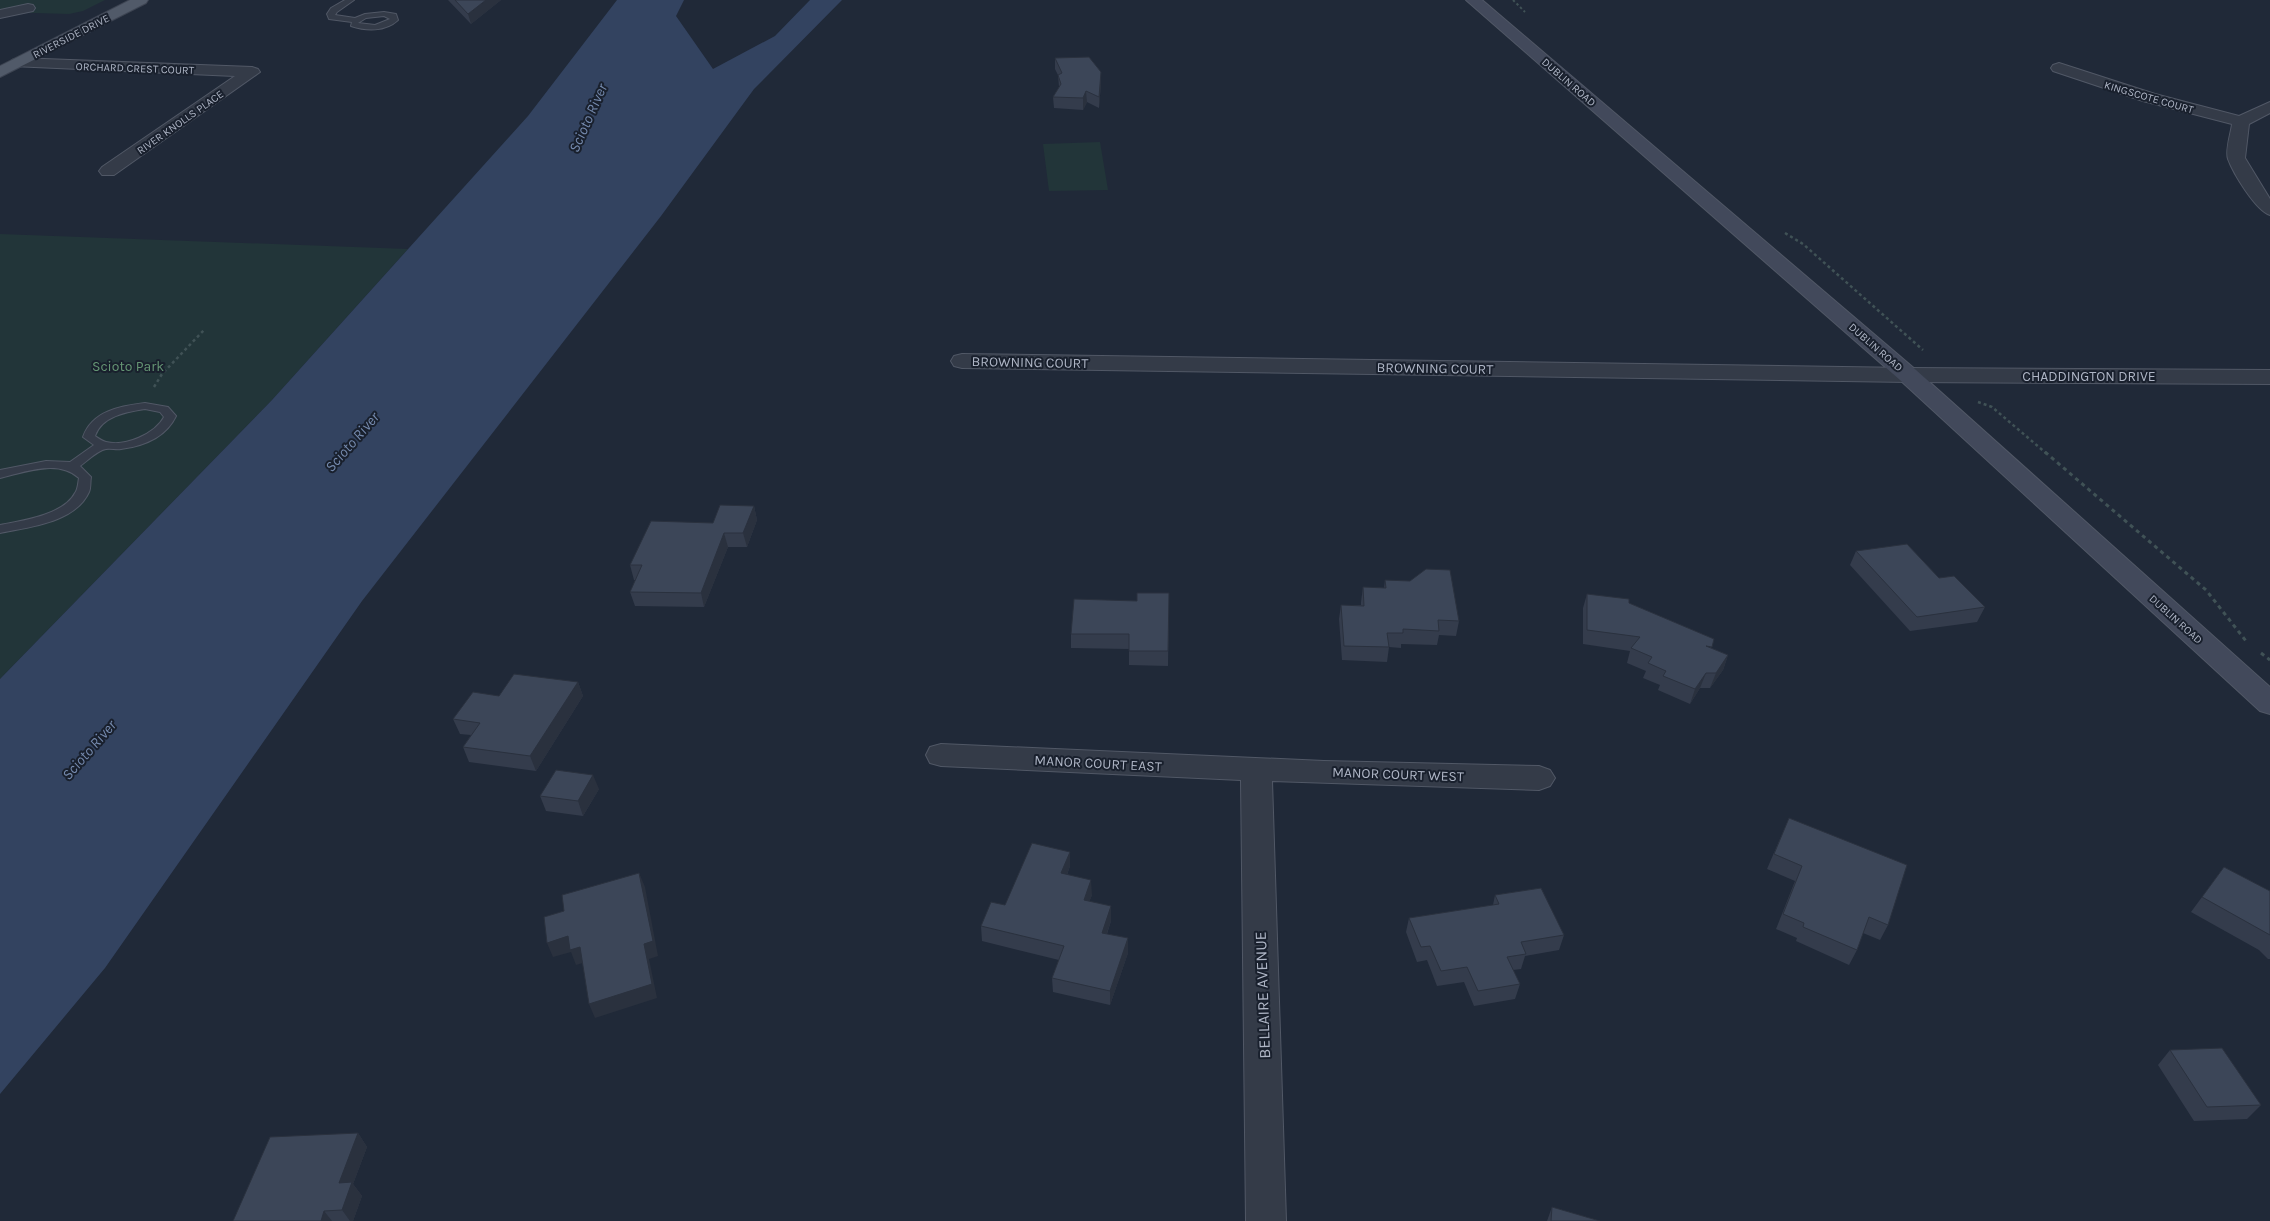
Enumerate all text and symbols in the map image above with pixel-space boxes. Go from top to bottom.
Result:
street label: RIVERSIDE DRIVE [31,12,112,61]
street label: DUBLIN ROAD [1539,55,1598,109]
street label: ORCHARD CREST COURT [76,60,195,77]
street label: KINGSCOTE COURT [2103,78,2196,117]
water label: Scioto River [565,80,611,155]
street label: RIVER KNOLLS PLACE [134,88,226,157]
street label: DUBLIN ROAD [1846,320,1905,374]
street label: BROWNING COURT [972,353,1088,372]
park label: Scioto Park [92,358,164,375]
street label: BROWNING COURT [1377,359,1493,378]
street label: CHADDINGTON DRIVE [2022,368,2156,385]
water label: Scioto River [321,408,383,476]
street label: DUBLIN ROAD [2146,592,2205,647]
water label: Scioto River [58,716,120,784]
street label: MANOR COURT EAST [1034,752,1162,775]
street label: MANOR COURT WEST [1332,764,1464,785]
street label: BELLAIRE AVENUE [1251,931,1274,1059]

